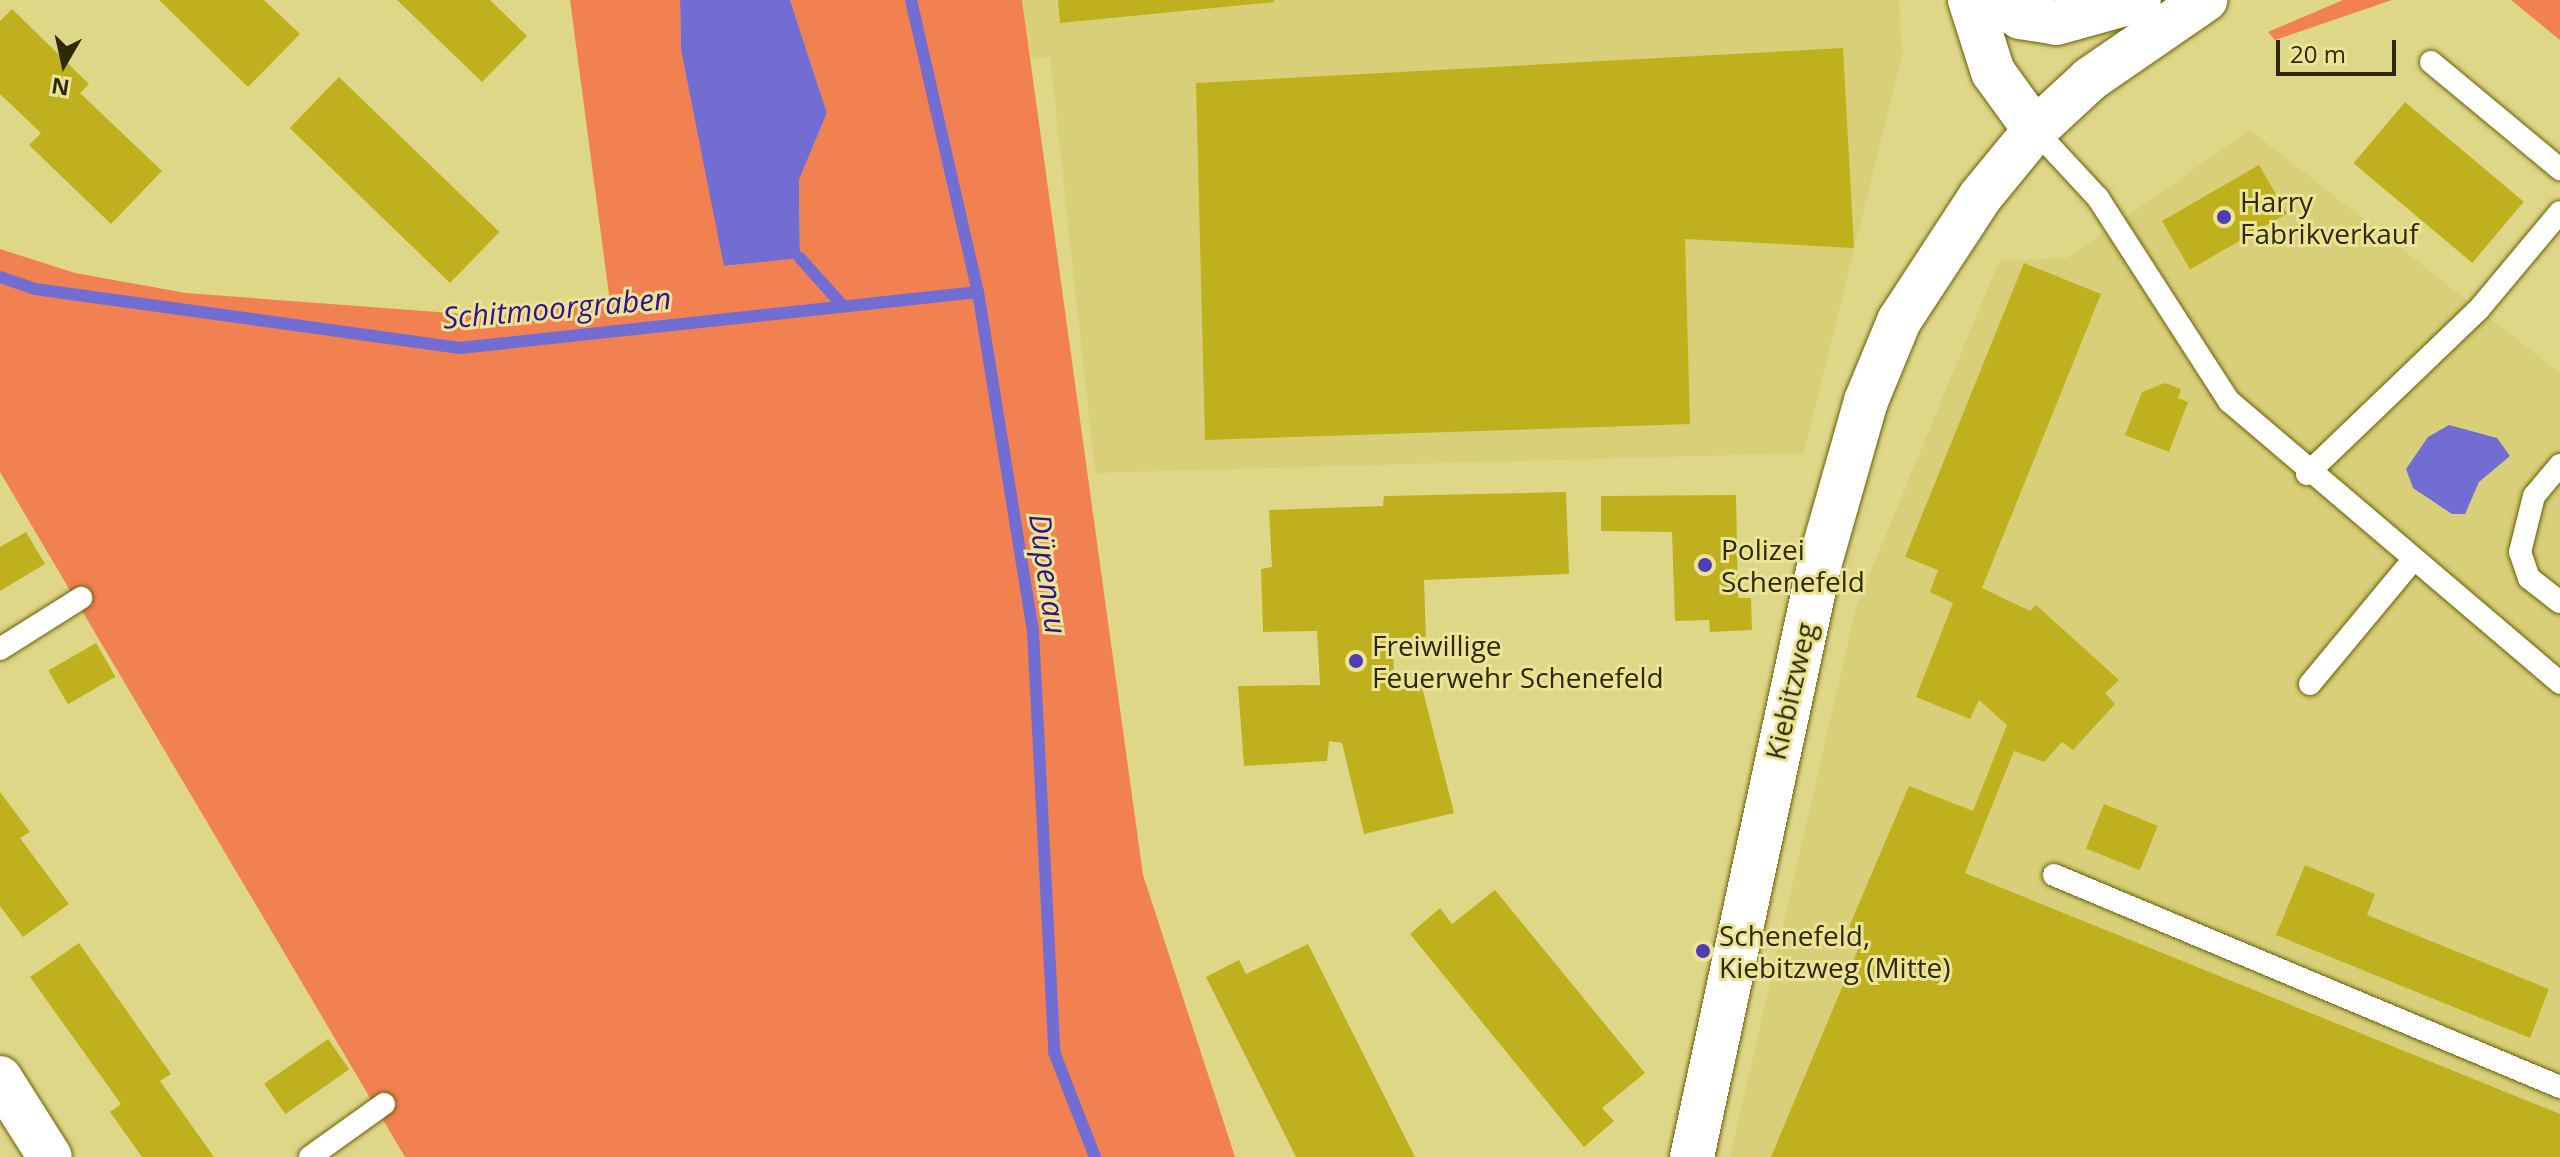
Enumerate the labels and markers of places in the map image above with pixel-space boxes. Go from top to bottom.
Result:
place label: Harry Fabrikverkauf [2240,184,2418,250]
marker: Harry Fabrikverkauf [2215,208,2233,226]
place label: Polizei Schenefeld [1721,532,1865,598]
marker: Polizei Schenefeld [1696,556,1714,574]
place label: Freiwillige Feuerwehr Schenefeld [1372,628,1664,694]
marker: Freiwillige Feuerwehr Schenefeld [1347,652,1365,670]
place label: Schenefeld, Kiebitzweg (Mitte) [1719,918,1951,984]
marker: Schenefeld, Kiebitzweg (Mitte) [1694,942,1712,960]

